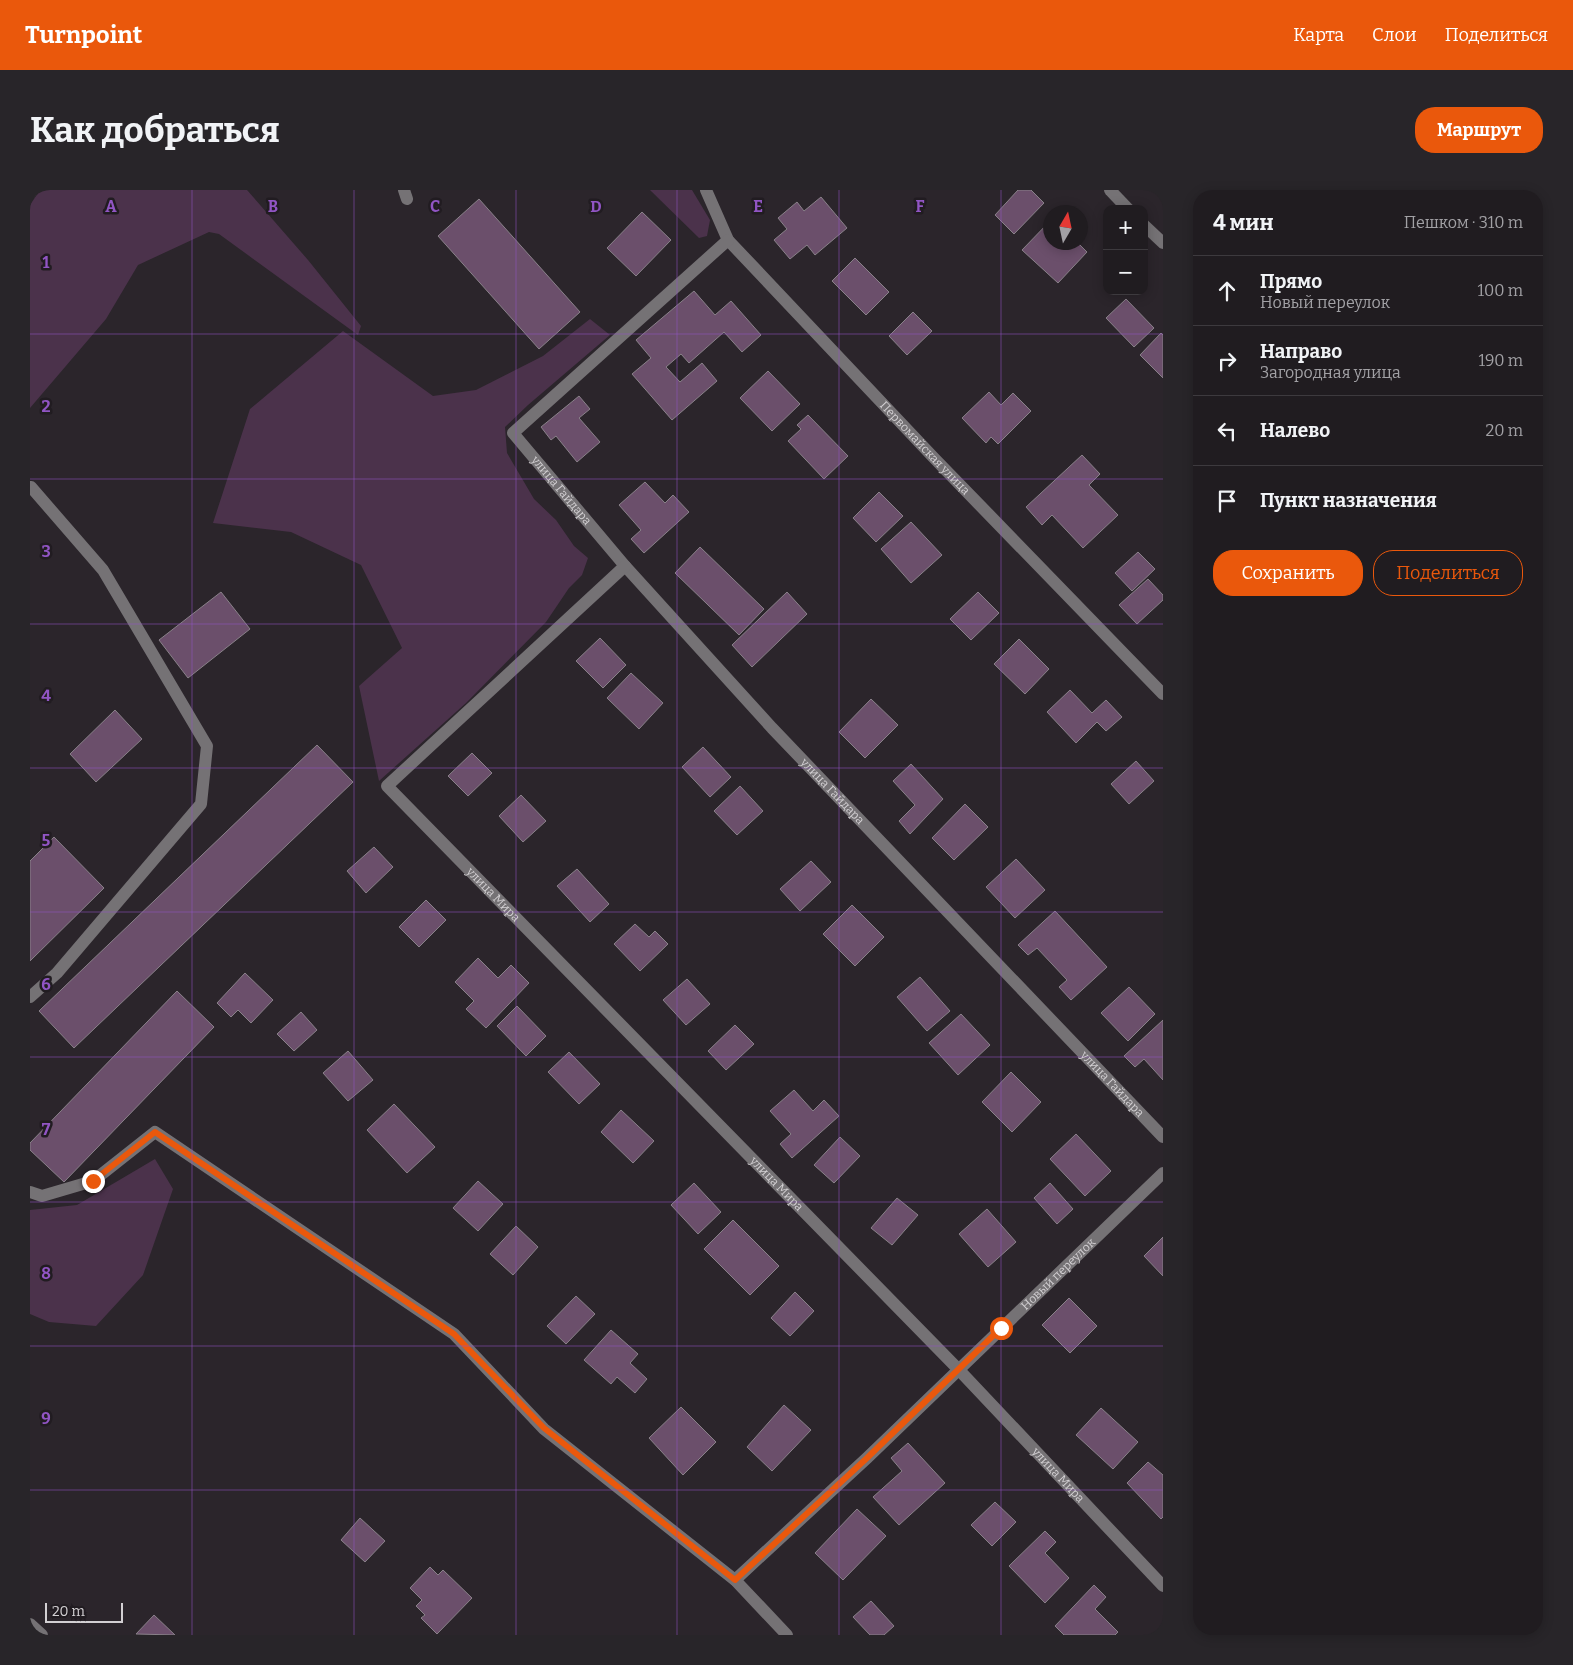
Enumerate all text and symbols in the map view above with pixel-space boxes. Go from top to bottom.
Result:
text: Turnpoint [25,21,142,49]
text: Карта [1293,24,1344,46]
text: Слои [1372,24,1417,46]
text: Поделиться [1445,24,1548,46]
button: Маршрут [1415,107,1543,153]
text: Как добраться [30,109,280,151]
text: A [105,197,117,216]
text: B [268,197,278,216]
text: C [430,197,440,216]
text: D [590,197,602,216]
text: E [753,197,763,216]
text: F [916,197,925,216]
north arrow [1043,205,1088,250]
map controls [1103,205,1148,295]
button: + [1103,205,1148,250]
text: 4 мин [1213,210,1274,236]
text: Пешком · 310 m [1404,213,1523,232]
button: − [1103,250,1148,295]
text: 1 [43,253,50,272]
text: Прямо [1260,270,1322,293]
icon: ahead [1213,277,1241,305]
text: 100 m [1478,281,1523,300]
text: Новый переулок [1260,293,1390,312]
text: Направо [1260,340,1342,363]
icon: right [1213,347,1241,375]
text: 190 m [1478,351,1523,370]
text: Загородная улица [1260,363,1401,382]
text: 2 [41,397,51,416]
street label: Первомайская улица [877,398,973,498]
icon: left [1213,417,1241,445]
text: Налево [1260,419,1330,442]
text: 20 m [1486,421,1523,440]
street label: улица Гайдара [528,452,595,528]
icon: arrive [1213,487,1241,515]
text: Пункт назначения [1260,489,1437,512]
text: 3 [41,542,51,561]
button: Сохранить [1213,550,1363,596]
button: Поделиться [1373,550,1523,596]
text: 4 [41,686,51,705]
street label: улица Гайдара [797,755,867,827]
text: 5 [42,831,51,850]
street label: улица Мира [463,864,523,925]
text: 6 [41,975,51,994]
street label: улица Гайдара [1077,1047,1147,1120]
text: 7 [42,1120,51,1139]
street label: улица Мира [746,1153,807,1214]
route end [82,1170,105,1193]
street label: Новый переулок [1018,1235,1098,1313]
text: 8 [41,1264,51,1283]
route start [990,1317,1013,1340]
text: 9 [41,1409,51,1428]
street label: улица Мира [1028,1444,1088,1506]
scale bar [45,1600,122,1623]
text: 20 m [52,1603,85,1620]

